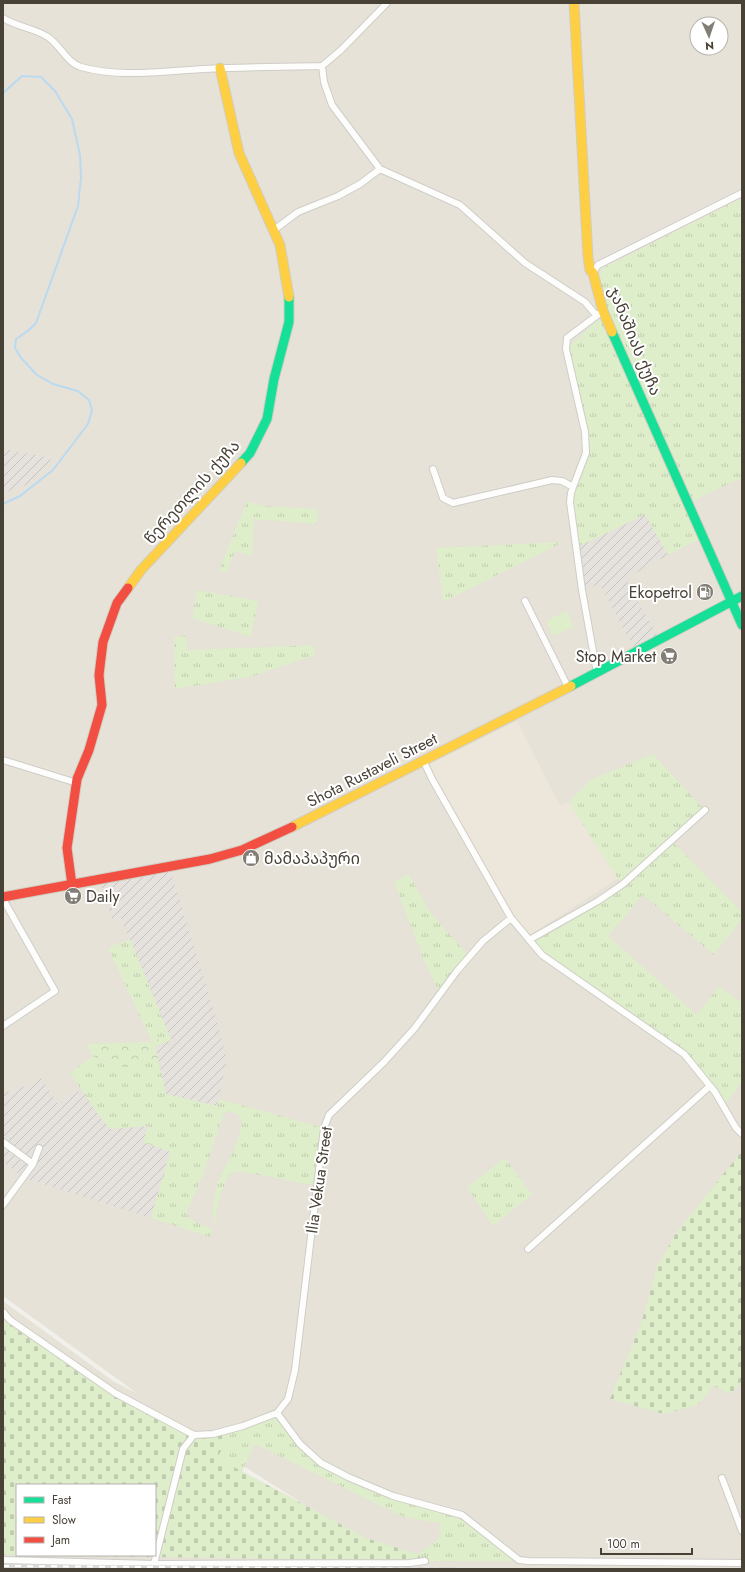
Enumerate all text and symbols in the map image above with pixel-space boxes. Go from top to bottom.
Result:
north arrow [689,16,729,56]
text: N [705,38,714,54]
street label: ჯანაშიას ქუჩა [603,283,667,399]
street label: წერეთლის ქუჩა [139,435,245,549]
place label: Ekopetrol [629,581,692,604]
fuel station icon: Ekopetrol [695,582,715,602]
place label: Stop Market [576,645,656,668]
supermarket icon: Stop Market [659,646,679,666]
street label: Shota Rustaveli Street [303,727,441,813]
place label: მამაპაპური [264,847,360,870]
shop icon: მამაპაპური [241,848,261,868]
place label: Daily [86,885,120,908]
supermarket icon: Daily [63,886,83,906]
street label: Ilia Vekua Street [300,1125,338,1235]
legend [16,1484,156,1556]
text: Fast [52,1491,71,1509]
text: Slow [52,1511,77,1529]
scale bar [601,1530,692,1556]
text: Jam [50,1531,70,1549]
text: 100 m [607,1535,640,1553]

